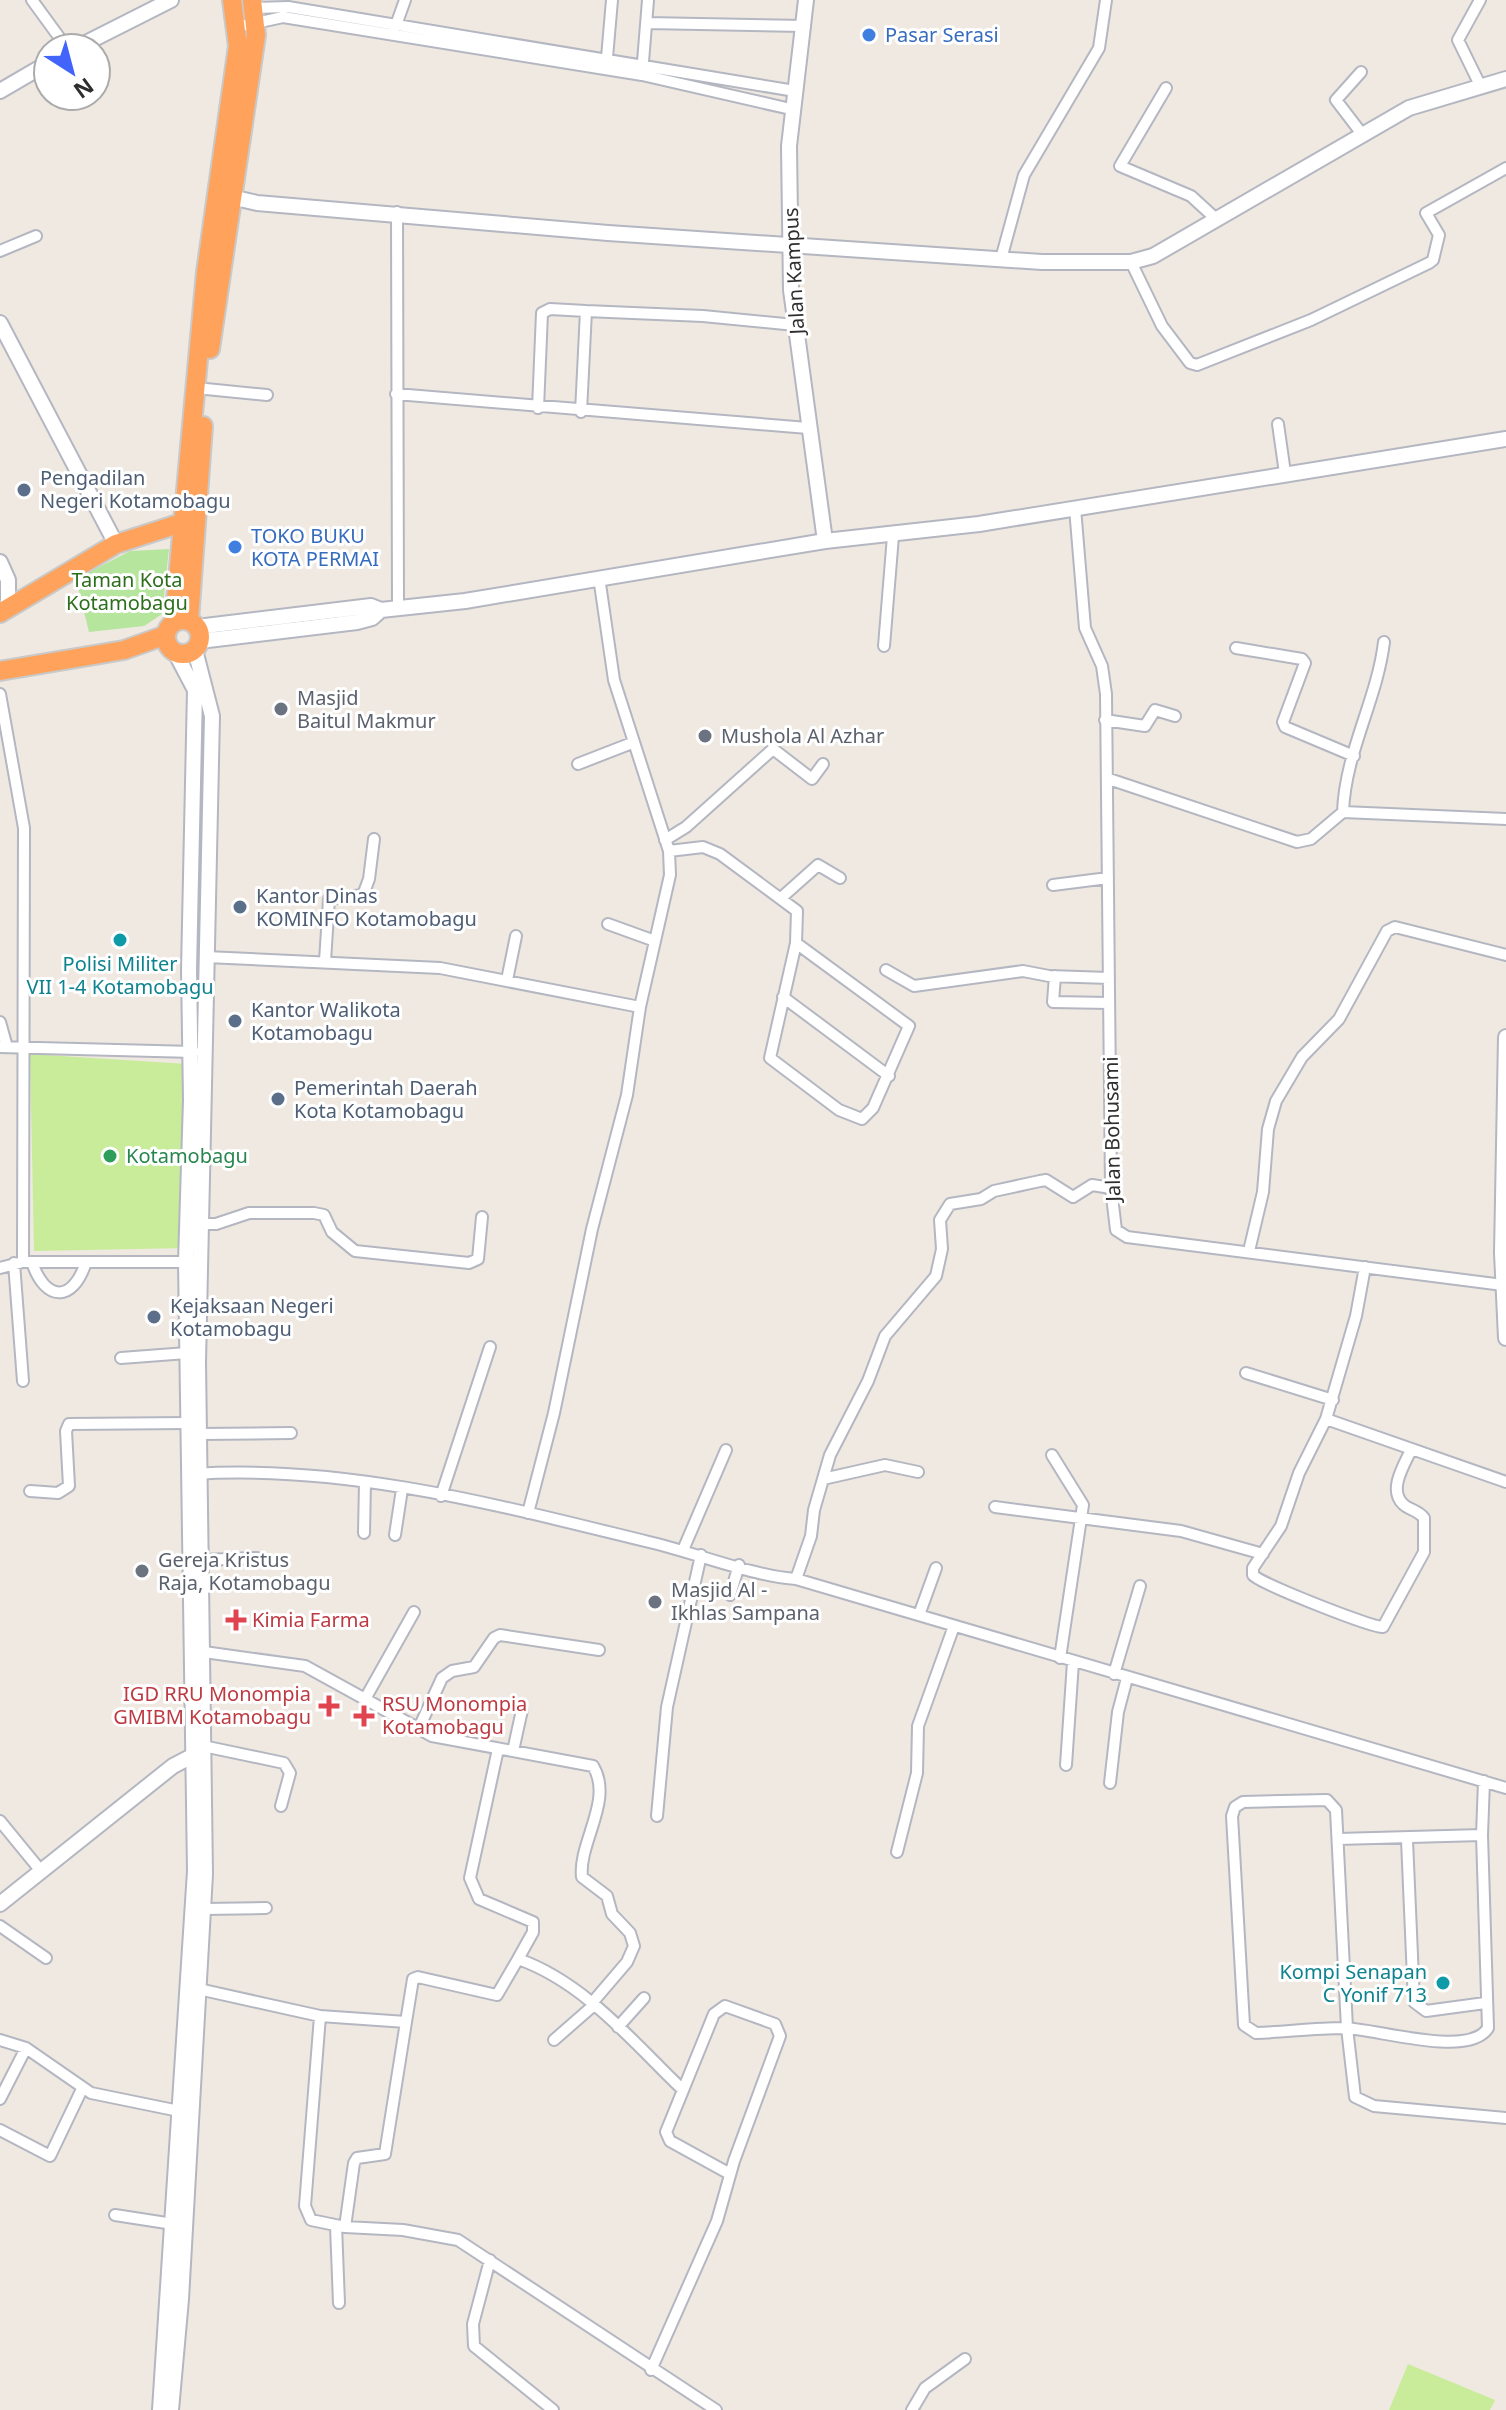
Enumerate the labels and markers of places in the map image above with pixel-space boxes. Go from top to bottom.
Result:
place label: Pasar Serasi [885,21,999,48]
marker: Pasar Serasi [860,26,878,44]
place label: Pengadilan Negeri Kotamobagu [40,464,231,514]
marker: Pengadilan Negeri Kotamobagu [15,481,33,499]
place label: TOKO BUKU KOTA PERMAI [251,522,379,572]
marker: TOKO BUKU KOTA PERMAI [226,538,244,556]
place label: Masjid Baitul Makmur [297,684,436,734]
marker: Masjid Baitul Makmur [272,700,290,718]
place label: Mushola Al Azhar [721,722,884,749]
marker: Mushola Al Azhar [696,727,714,745]
place label: Kantor Dinas KOMINFO Kotamobagu [256,882,477,932]
marker: Kantor Dinas KOMINFO Kotamobagu [231,898,249,916]
marker: Polisi Militer VII 1-4 Kotamobagu [111,931,129,949]
place label: Polisi Militer VII 1-4 Kotamobagu [26,950,214,1000]
place label: Kantor Walikota Kotamobagu [251,996,401,1046]
marker: Kantor Walikota Kotamobagu [226,1012,244,1030]
place label: Pemerintah Daerah Kota Kotamobagu [294,1074,478,1124]
marker: Pemerintah Daerah Kota Kotamobagu [269,1090,287,1108]
place label: Kotamobagu [126,1142,248,1169]
marker: Kotamobagu [101,1147,119,1165]
place label: Kejaksaan Negeri Kotamobagu [170,1292,334,1342]
marker: Kejaksaan Negeri Kotamobagu [145,1308,163,1326]
place label: Gereja Kristus Raja, Kotamobagu [158,1546,331,1596]
marker: Gereja Kristus Raja, Kotamobagu [133,1562,151,1580]
place label: Masjid Al - Ikhlas Sampana [671,1576,820,1626]
marker: Masjid Al - Ikhlas Sampana [646,1593,664,1611]
place label: Kimia Farma [252,1606,370,1633]
marker: Kimia Farma [227,1611,245,1629]
place label: IGD RRU Monompia GMIBM Kotamobagu [113,1680,311,1730]
place label: RSU Monompia Kotamobagu [382,1690,527,1740]
marker: IGD RRU Monompia GMIBM Kotamobagu [318,1695,340,1717]
marker: RSU Monompia Kotamobagu [353,1705,375,1727]
place label: Kompi Senapan C Yonif 713 [1279,1958,1427,2008]
marker: Kompi Senapan C Yonif 713 [1434,1974,1452,1992]

